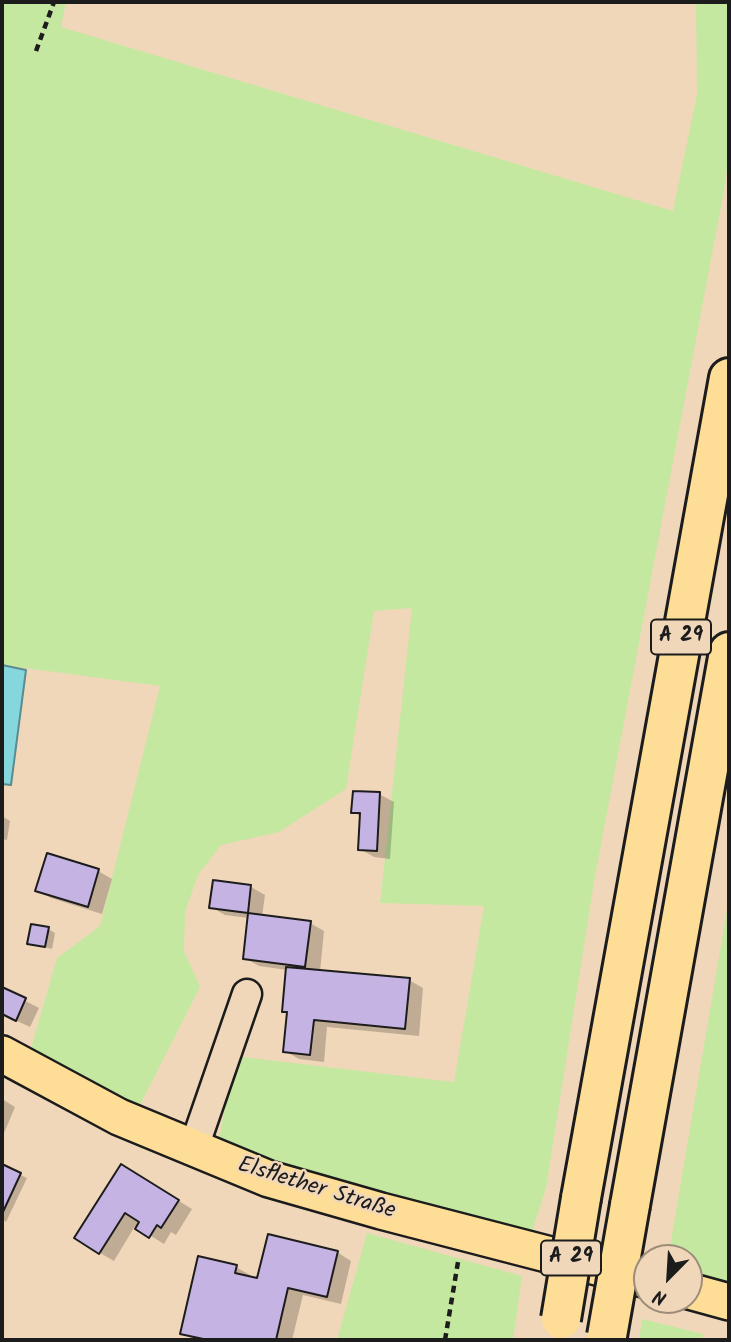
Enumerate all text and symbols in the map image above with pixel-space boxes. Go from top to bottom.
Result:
road number: A 29 [651,620,711,654]
street label: Elsflether Straße [234,1153,398,1227]
road number: A 29 [541,1240,601,1276]
north arrow [633,1244,703,1314]
text: N [649,1280,672,1313]

